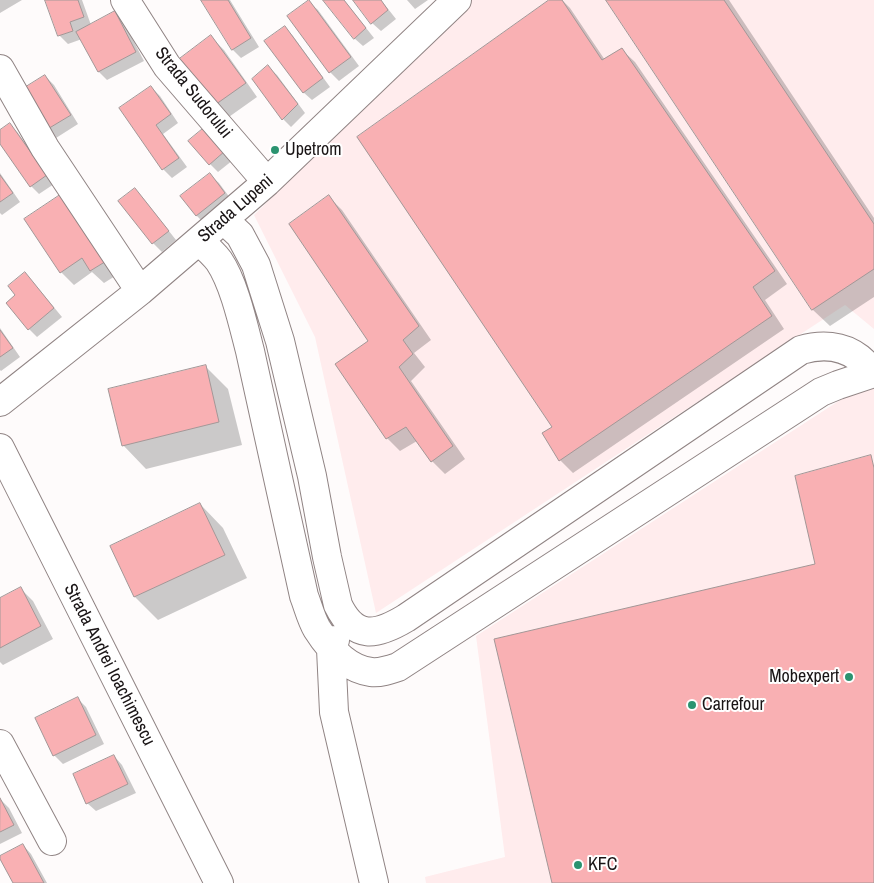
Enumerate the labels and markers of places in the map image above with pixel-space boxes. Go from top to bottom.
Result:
place label: Upetrom [285,139,342,161]
marker: Upetrom [269,144,281,156]
place label: Mobexpert [769,666,839,688]
marker: Mobexpert [843,671,855,683]
place label: Carrefour [702,694,764,716]
marker: Carrefour [686,699,698,711]
place label: KFC [588,854,618,876]
marker: KFC [572,859,584,871]

